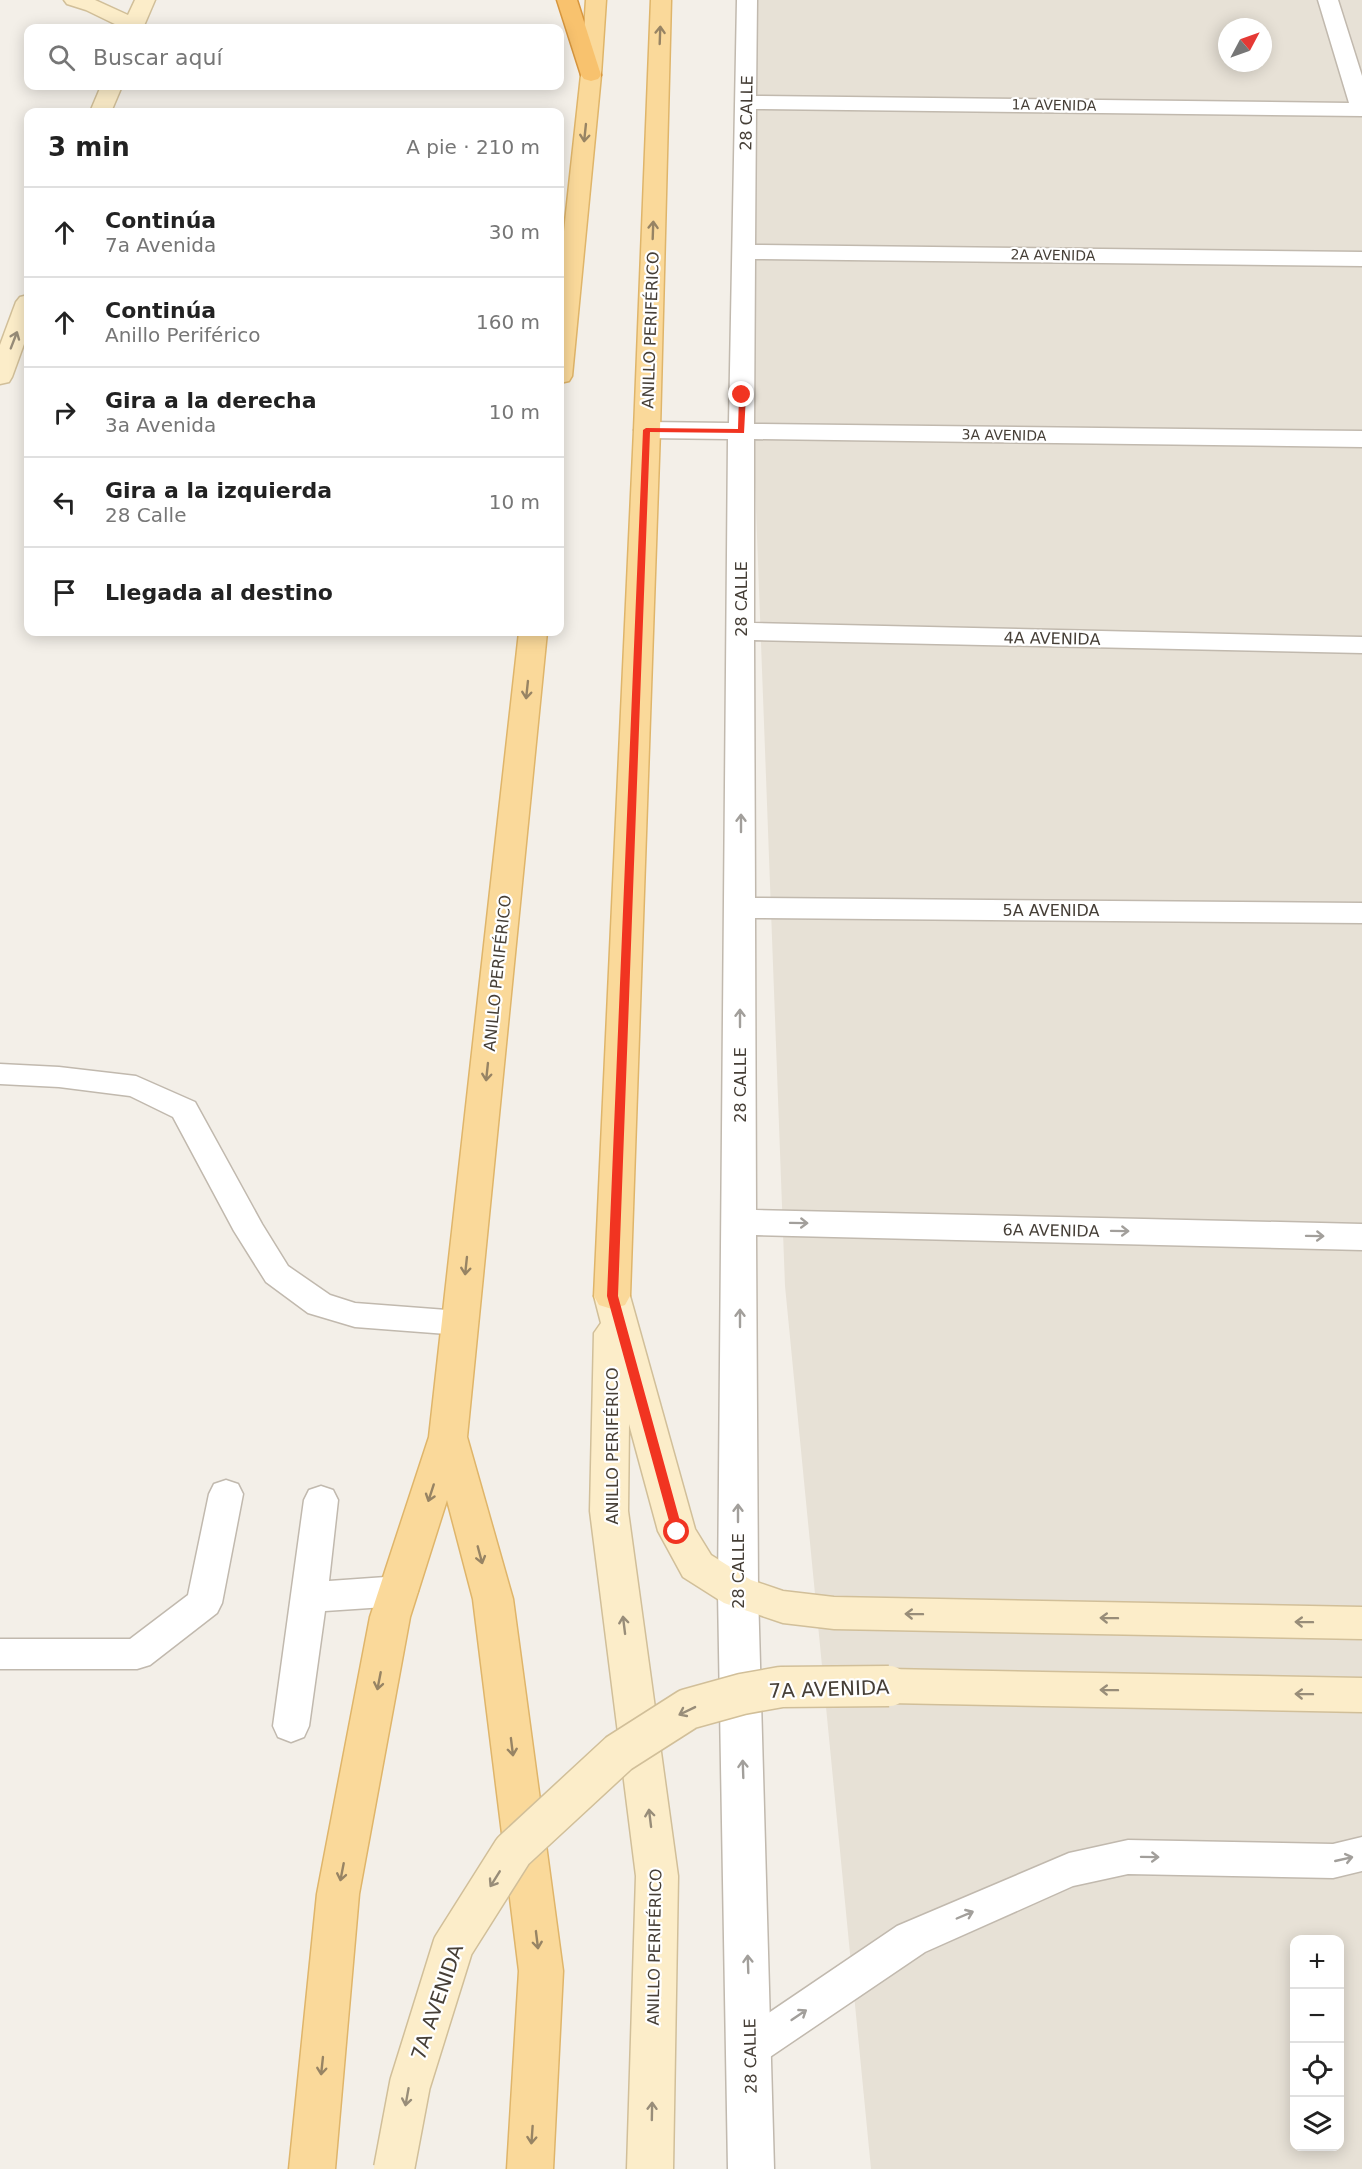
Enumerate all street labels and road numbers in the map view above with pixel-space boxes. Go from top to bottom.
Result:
street label: 28 CALLE [736,75,757,151]
street label: 1A AVENIDA [1011,96,1097,114]
street label: 2A AVENIDA [1010,246,1096,264]
street label: ANILLO PERIFÉRICO [638,251,663,409]
street label: 3A AVENIDA [961,426,1047,444]
street label: 28 CALLE [732,561,751,637]
street label: 4A AVENIDA [1003,628,1101,649]
street label: ANILLO PERIFÉRICO [480,894,515,1052]
street label: 5A AVENIDA [1003,901,1099,920]
street label: 28 CALLE [731,1047,750,1123]
street label: 6A AVENIDA [1002,1220,1100,1241]
street label: ANILLO PERIFÉRICO [603,1367,622,1525]
street label: 28 CALLE [729,1533,748,1609]
street label: 7A AVENIDA [768,1675,890,1703]
street label: ANILLO PERIFÉRICO [644,1868,665,2026]
street label: 7A AVENIDA [406,1941,468,2063]
street label: 28 CALLE [740,2018,761,2094]

